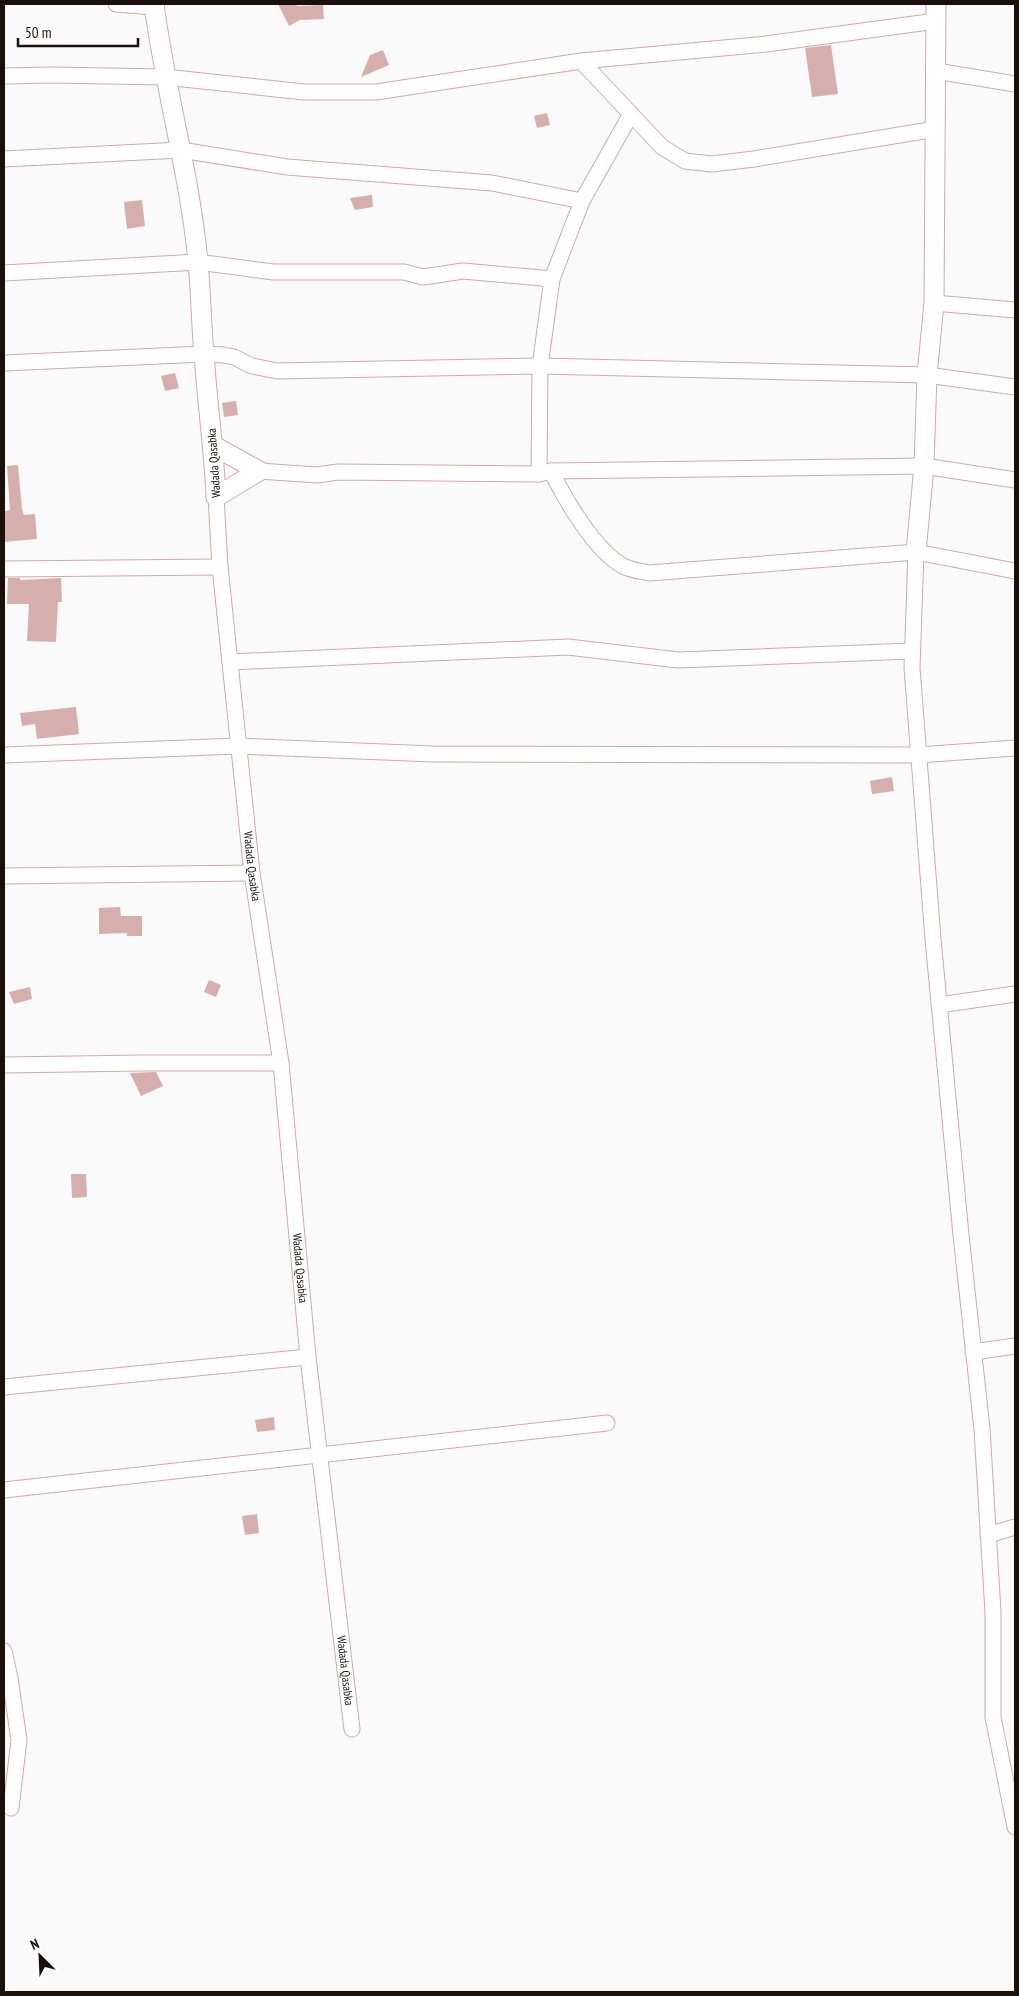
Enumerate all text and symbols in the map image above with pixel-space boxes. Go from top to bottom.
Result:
scale bar [18,15,138,47]
text: 50 m [25,23,51,42]
street label: Wadada Qasabka [204,427,223,498]
street label: Wadada Qasabka [241,831,264,902]
street label: Wadada Qasabka [290,1233,311,1304]
street label: Wadada Qasabka [334,1635,357,1706]
north arrow [15,1931,65,1981]
text: N [28,1934,42,1954]

